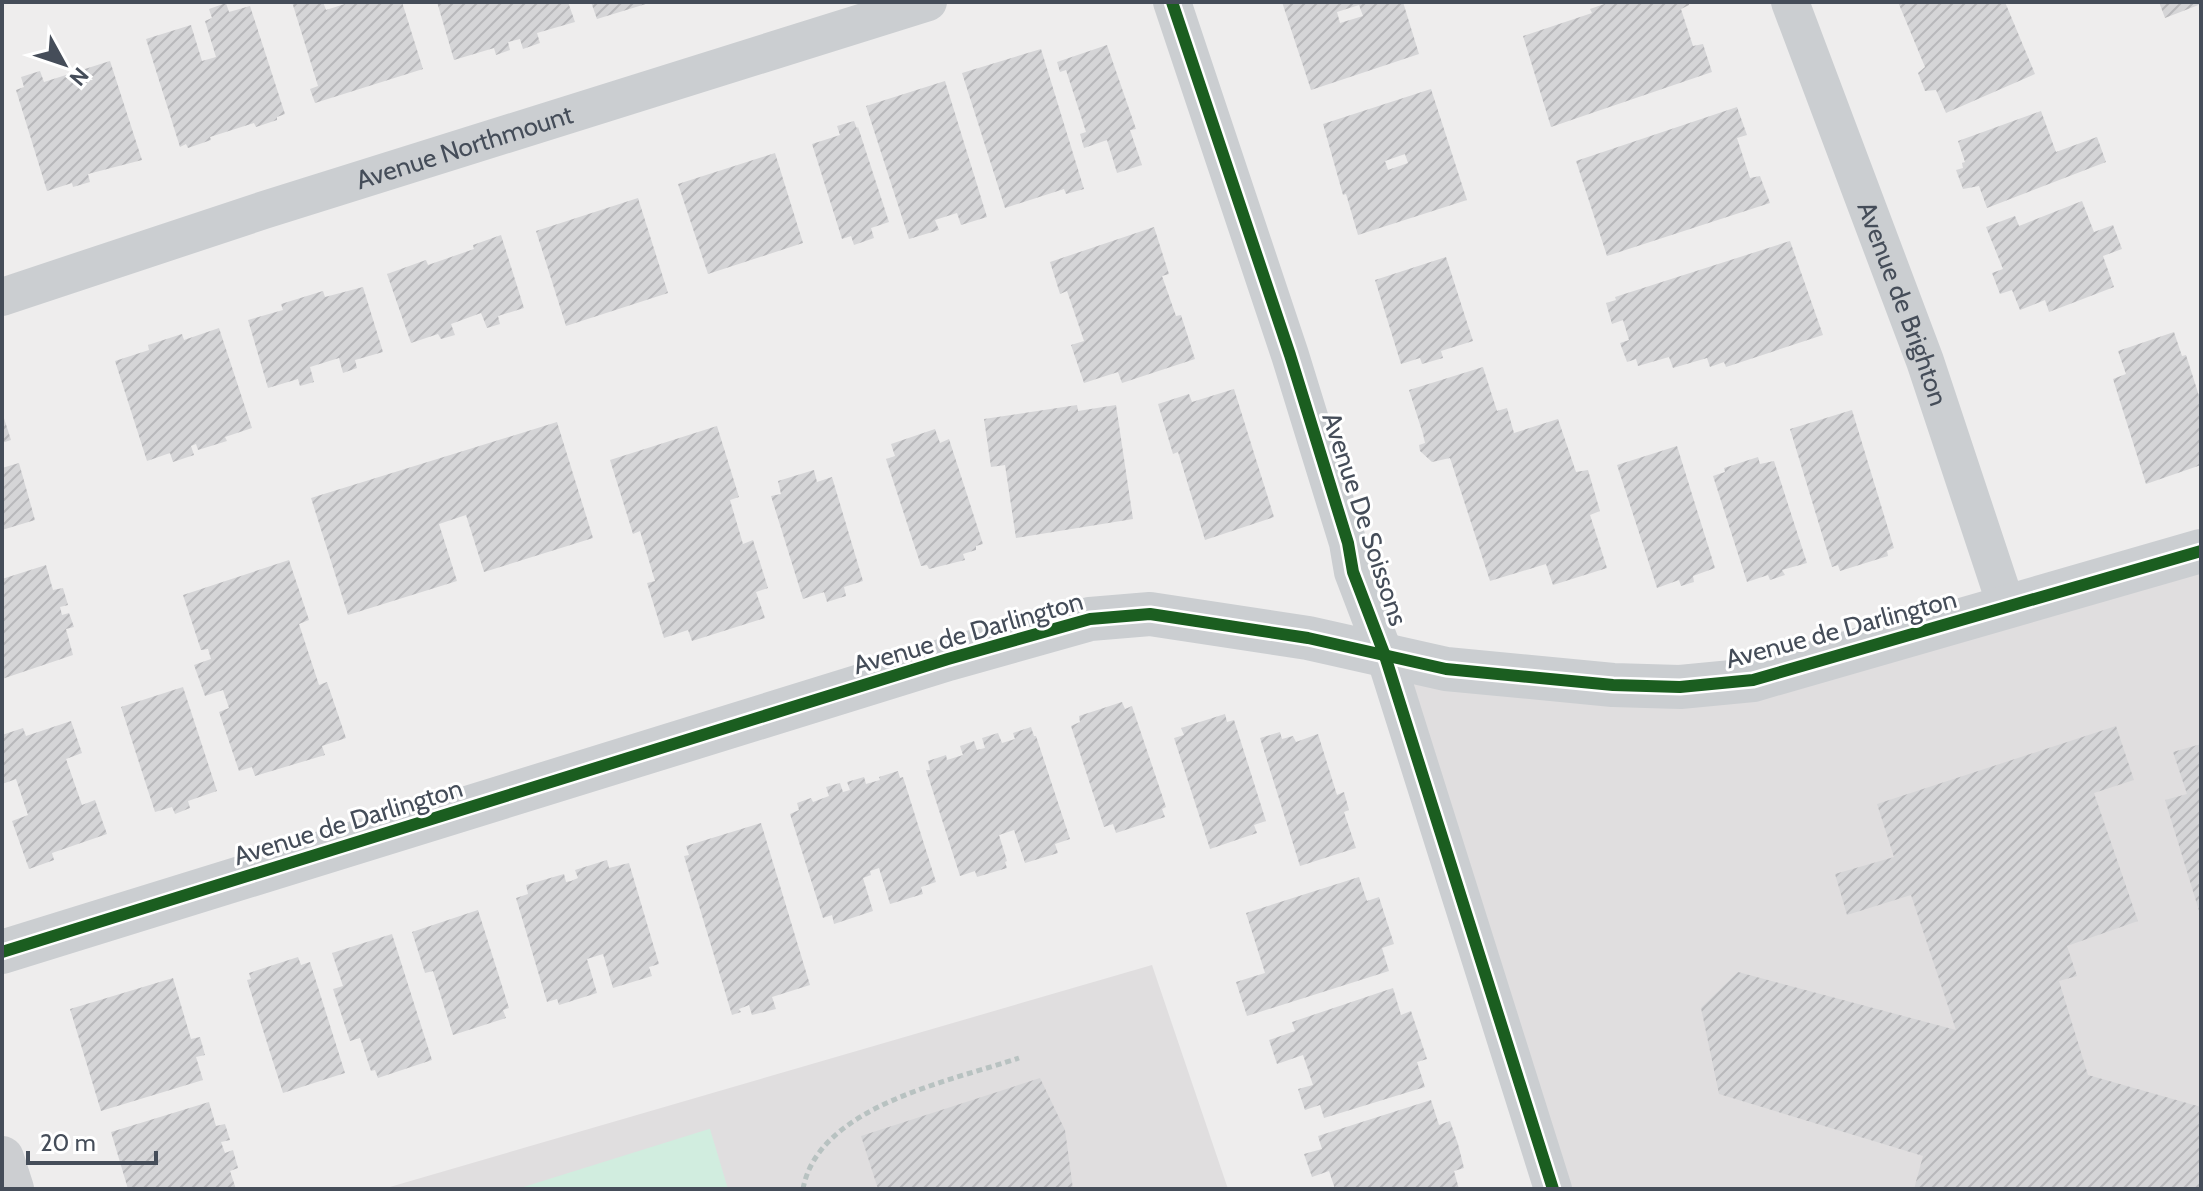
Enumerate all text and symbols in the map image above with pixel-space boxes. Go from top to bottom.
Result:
north arrow [24,24,104,104]
text: N [64,62,94,91]
street label: Avenue Northmount [352,98,577,196]
street label: Avenue de Brighton [1850,197,1955,410]
street label: Avenue De Soissons [1315,408,1415,630]
street label: Avenue de Darlington [1722,583,1960,675]
street label: Avenue de Darlington [849,585,1087,681]
street label: Avenue de Darlington [230,772,466,872]
scale bar [28,1115,156,1165]
text: 20 m [40,1128,96,1157]

